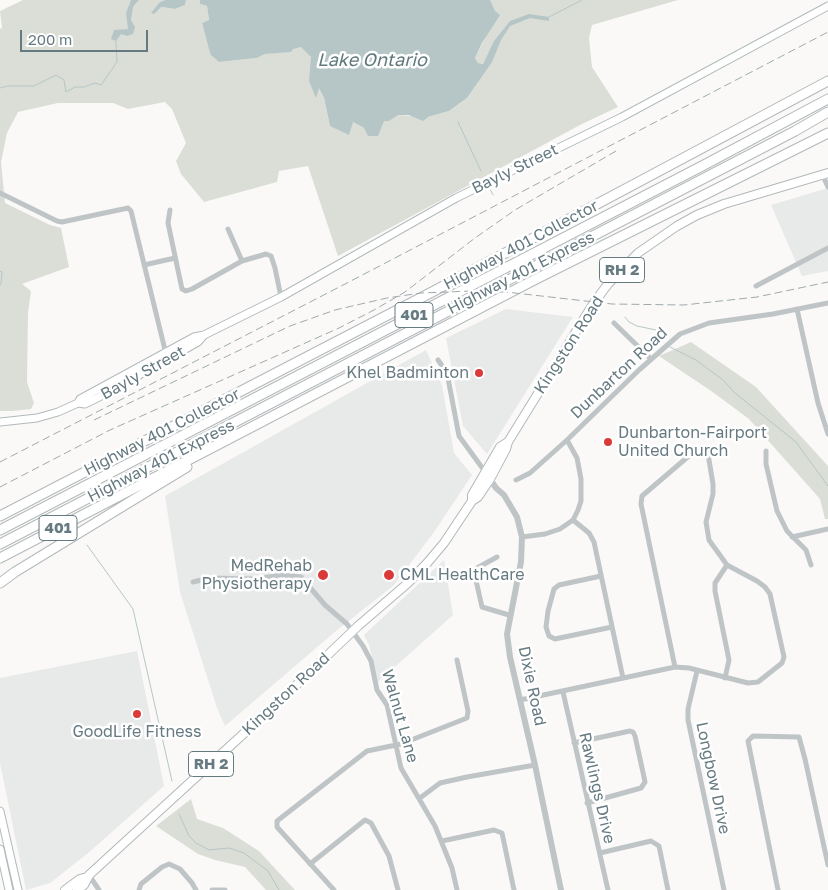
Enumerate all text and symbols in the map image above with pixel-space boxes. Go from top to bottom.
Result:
scale bar [22,20,150,52]
text: 200 m [28,30,72,48]
water label: Lake Ontario [317,49,427,71]
street label: Bayly Street [469,140,561,198]
street label: Highway 401 Collector [440,196,602,294]
street label: Highway 401 Express [444,228,598,318]
road number: RH 2 [600,258,644,282]
street label: Kingston Road [530,293,608,397]
road number: 401 [395,302,433,328]
street label: Dunbarton Road [567,323,671,423]
street label: Bayly Street [97,342,189,404]
place label: Khel Badminton [346,363,469,383]
marker: Khel Badminton [473,367,485,379]
street label: Highway 401 Collector [81,384,243,480]
street label: Highway 401 Express [84,416,238,506]
place label: Dunbarton-Fairport United Church [618,423,767,461]
marker: Dunbarton-Fairport United Church [602,436,614,448]
road number: 401 [39,516,77,540]
place label: MedRehab Physiotherapy [202,556,312,594]
place label: CML HealthCare [400,565,525,585]
marker: MedRehab Physiotherapy [316,568,330,582]
marker: CML HealthCare [382,568,396,582]
street label: Dixie Road [514,644,550,728]
street label: Kingston Road [238,649,334,739]
street label: Walnut Lane [378,667,422,765]
marker: GoodLife Fitness [131,708,143,720]
street label: Longbow Drive [692,720,734,836]
place label: GoodLife Fitness [73,722,201,742]
street label: Rawlings Drive [575,730,619,846]
road number: RH 2 [188,752,234,776]

